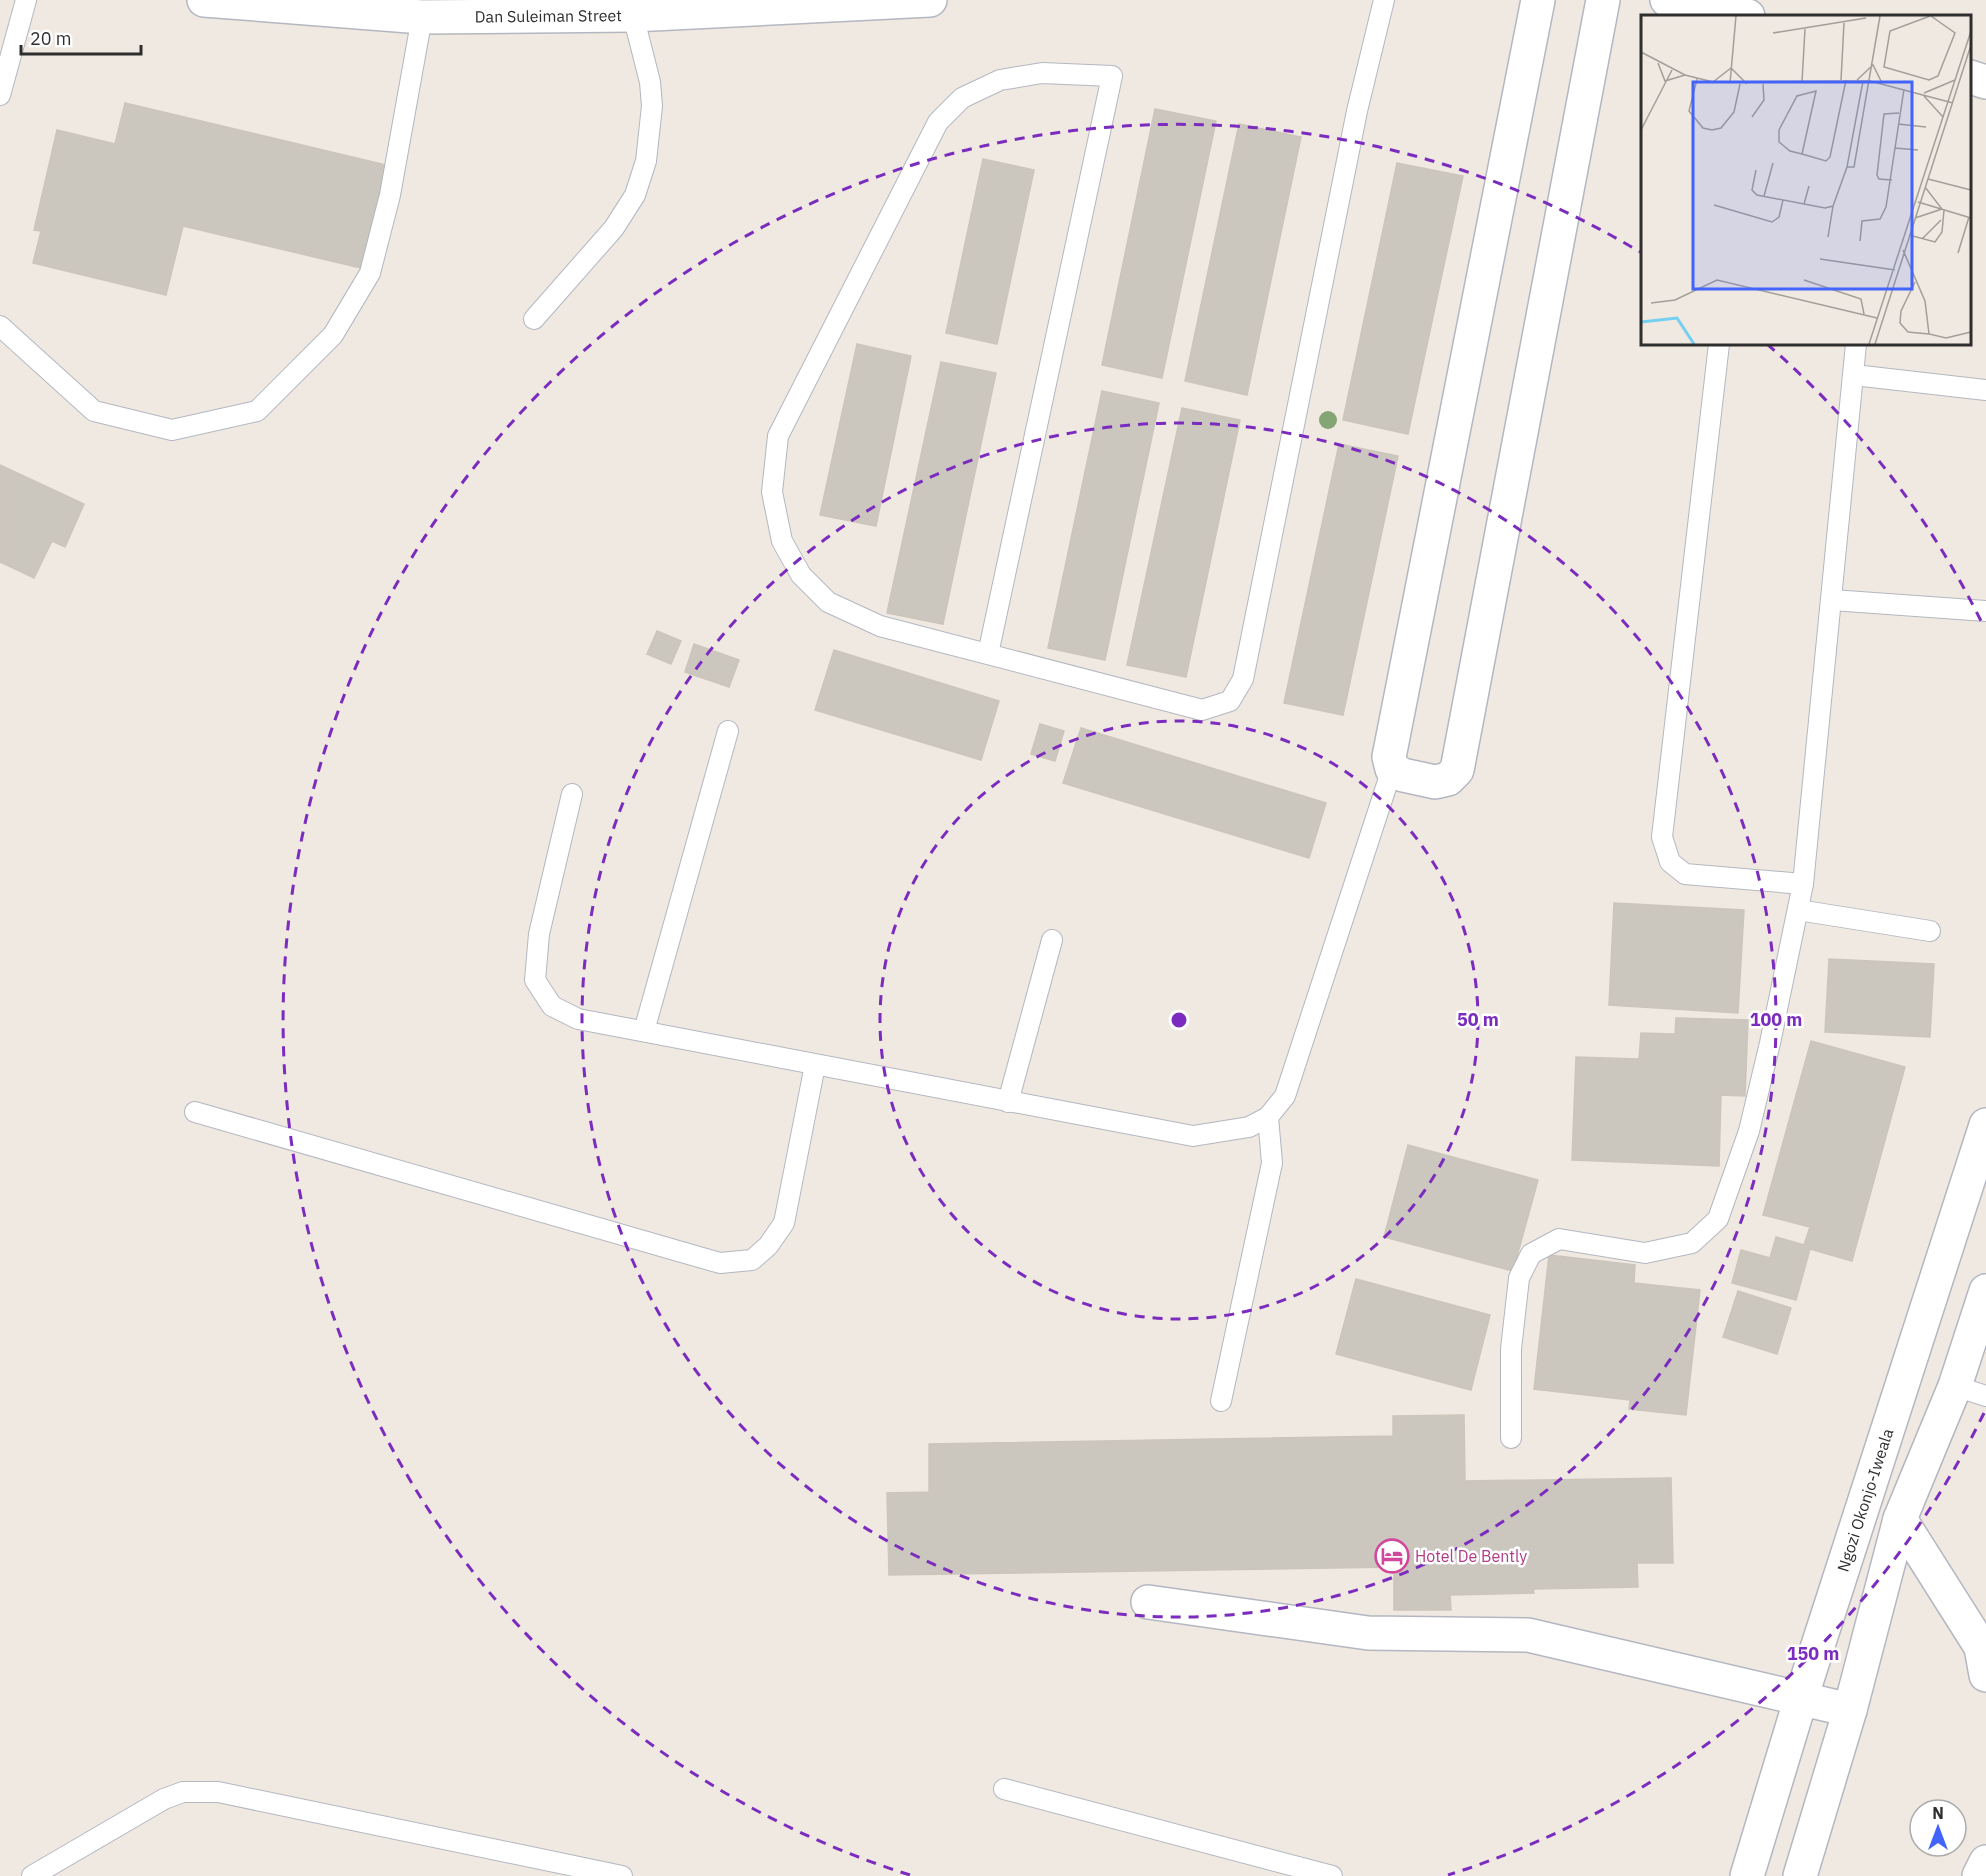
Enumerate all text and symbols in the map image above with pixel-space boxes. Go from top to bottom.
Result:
street label: Dan Suleiman Street [475,5,622,26]
inset map [1641,15,1971,345]
scale bar [21,18,141,56]
text: 20 m [30,27,72,50]
text: 50 m [1457,1008,1499,1031]
text: 100 m [1750,1008,1802,1031]
centre of rings [1169,1010,1189,1030]
street label: Ngozi Okonjo-Iweala [1832,1426,1897,1574]
hotel icon: Hotel De Bently [1374,1538,1410,1574]
place label: Hotel De Bently [1415,1546,1527,1566]
text: 150 m [1787,1642,1839,1665]
north arrow [1908,1798,1968,1858]
text: N [1932,1803,1944,1823]

